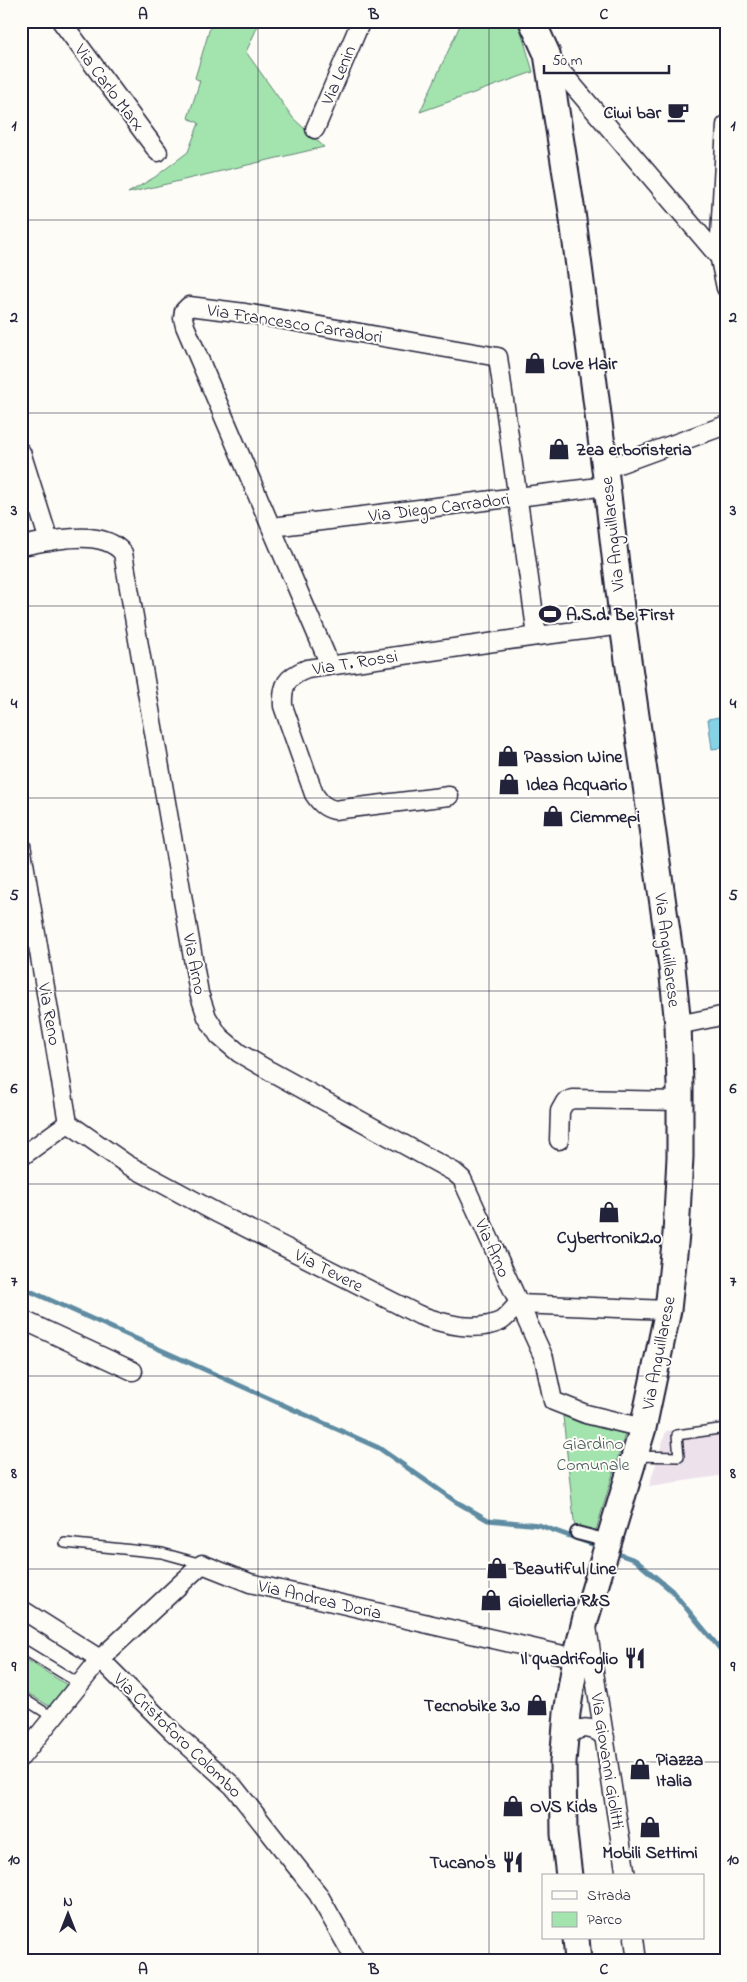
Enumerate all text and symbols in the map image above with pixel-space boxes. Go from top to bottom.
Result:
text: A [138,3,148,27]
text: B [368,3,380,27]
text: C [600,3,609,27]
street label: Via Carlo Marx [66,38,150,137]
street label: Via Lenin [315,42,364,111]
scale bar [544,42,670,74]
text: 50 m [552,50,583,72]
cafe icon: Ciwi bar [665,99,691,125]
place label: Ciwi bar [604,101,661,127]
text: 1 [11,114,17,138]
text: 1 [730,114,736,138]
street label: Via Francesco Carradori [204,298,384,352]
text: 2 [9,306,18,330]
text: 2 [728,306,737,330]
shop icon: Love Hair [522,350,548,376]
place label: Love Hair [552,352,617,378]
shop icon: Zea erboristeria [546,436,572,462]
place label: Zea erboristeria [576,438,692,464]
street label: Via Anguillarese [595,474,634,593]
street label: Via Diego Carradori [366,487,511,532]
text: 3 [10,499,18,523]
text: 3 [729,499,737,523]
sports icon: A.S.d. Be First [537,601,563,627]
place label: A.S.d. Be First [566,603,676,629]
street label: Via T. Rossi [310,644,400,684]
text: 4 [10,692,18,716]
text: 4 [729,692,737,716]
shop icon: Passion Wine [495,743,521,769]
place label: Passion Wine [524,745,623,771]
shop icon: Idea Acquario [496,771,522,797]
place label: Idea Acquario [526,773,627,799]
shop icon: Ciemmepi [540,803,566,829]
place label: Ciemmepi [570,805,640,831]
text: 5 [9,884,19,908]
text: 5 [728,884,738,908]
street label: Via Anguillarese [645,891,686,1010]
street label: Via Arno [174,931,212,997]
street label: Via Reno [30,980,66,1048]
text: 6 [9,1077,18,1101]
text: 6 [728,1077,737,1101]
shop icon: Cybertronik2.0 [596,1199,622,1225]
street label: Via Arno [466,1214,516,1282]
place label: Cybertronik2.0 [557,1226,661,1253]
street label: Via Tevere [288,1243,368,1301]
text: 7 [11,1270,18,1294]
text: 7 [730,1270,737,1294]
street label: Via Anguillarese [636,1294,685,1413]
park label: Giardino Comunale [556,1432,630,1479]
text: 8 [10,1462,17,1486]
text: 8 [729,1462,736,1486]
shop icon: Beautiful Line [484,1555,510,1581]
place label: Beautiful Line [513,1557,617,1583]
street label: Via Andrea Doria [254,1574,384,1628]
shop icon: Gioielleria R&S [478,1587,504,1613]
place label: Gioielleria R&S [508,1589,611,1615]
restaurant icon: Il quadrifoglio [622,1645,648,1671]
place label: Il quadrifoglio [520,1647,618,1674]
text: 9 [11,1655,17,1679]
text: 9 [730,1655,736,1679]
street label: Via Cristoforo Colombo [106,1667,247,1805]
street label: Via Giovanni Giolitti [582,1690,630,1831]
shop icon: Tecnobike 3.0 [524,1692,550,1718]
place label: Tecnobike 3.0 [424,1694,520,1720]
place label: Piazza Italia [656,1748,703,1795]
shop icon: Piazza Italia [627,1756,653,1782]
shop icon: OVS Kids [500,1793,526,1819]
place label: OVS Kids [530,1795,598,1821]
shop icon: Mobili Settimi [637,1814,663,1840]
place label: Mobili Settimi [602,1841,698,1867]
text: 10 [8,1848,20,1872]
text: 10 [727,1848,739,1872]
restaurant icon: Tucano's [500,1849,526,1875]
place label: Tucano's [430,1851,496,1877]
legend [542,1874,704,1940]
text: Strada [587,1885,631,1907]
north arrow [42,1890,92,1940]
text: N [63,1892,73,1913]
text: Parco [587,1909,622,1931]
text: A [138,1958,148,1982]
text: B [368,1958,380,1982]
text: C [600,1958,609,1982]

